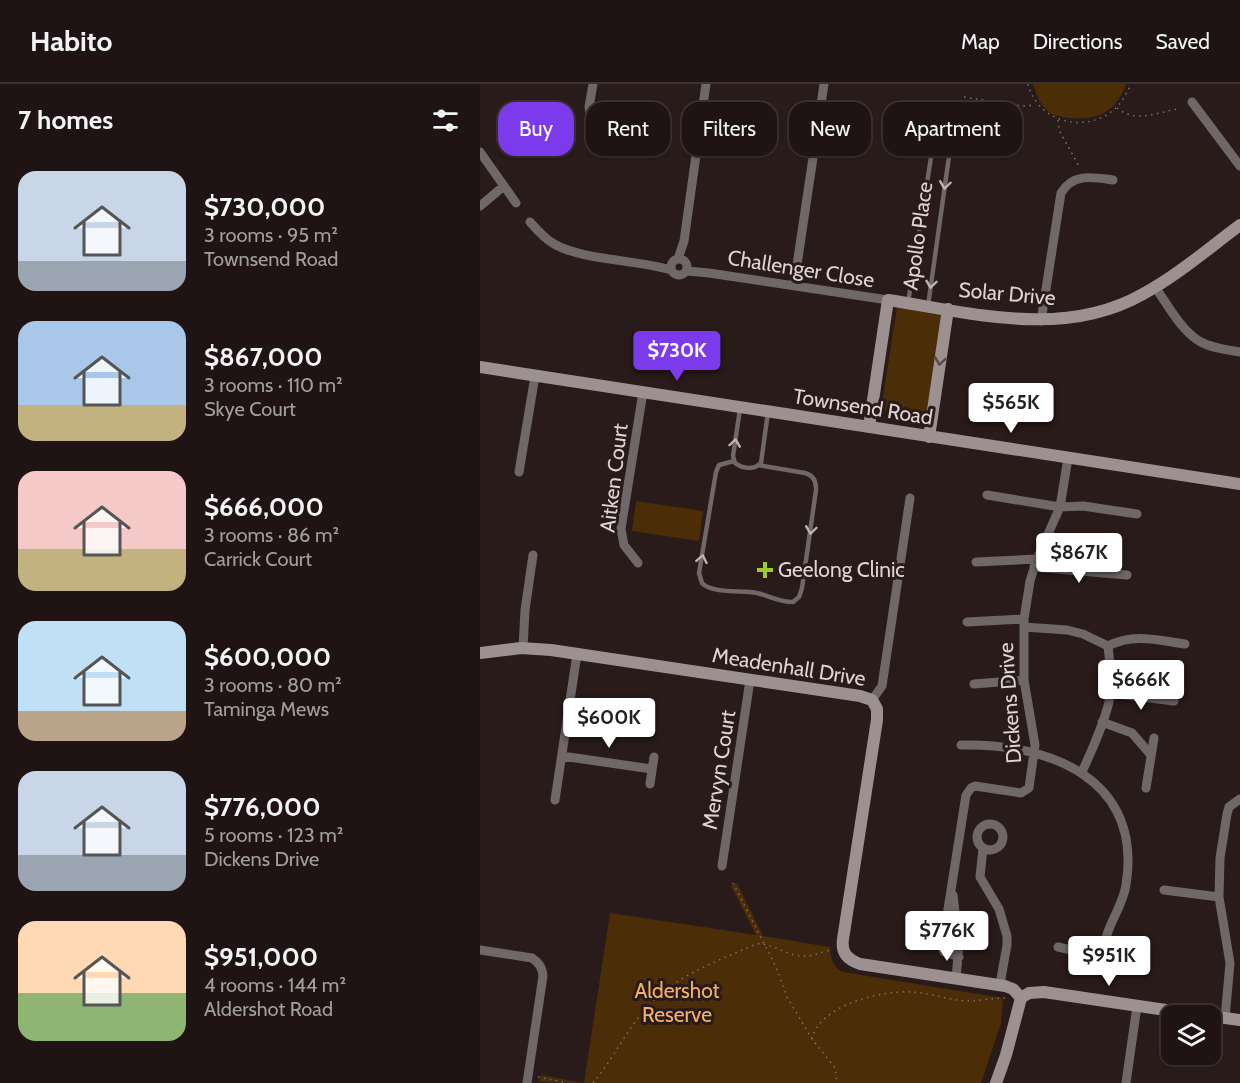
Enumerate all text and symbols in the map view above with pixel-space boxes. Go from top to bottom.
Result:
text: Habito [30,24,112,58]
text: Map [961,29,1000,54]
text: Directions [1033,29,1122,54]
text: Saved [1155,29,1210,54]
chip: Buy [498,102,574,156]
chip: Rent [586,102,670,156]
chip: Filters [682,102,777,156]
chip: New [789,102,871,156]
chip: Apartment [883,102,1022,156]
text: 7 homes [18,104,113,136]
icon: filters [429,104,462,137]
street label: Apollo Place [898,180,938,292]
one-way arrow [939,180,951,190]
text: $730,000 [204,191,325,223]
icon: home [66,195,138,267]
text: 3 rooms · 95 m² [204,223,338,247]
street label: Challenger Close [726,245,876,292]
text: Townsend Road [204,247,338,271]
street label: Solar Drive [957,277,1057,310]
one-way arrow [925,280,937,289]
pin: $730K [635,331,719,382]
text: $730K [647,338,707,362]
text: $867,000 [204,341,323,373]
icon: home [66,345,138,417]
one-way arrow [935,356,947,365]
text: 3 rooms · 110 m² [204,373,343,397]
street label: Townsend Road [791,383,935,430]
pin: $565K [969,383,1053,434]
text: $565K [983,390,1039,414]
text: Skye Court [204,397,296,421]
street label: Aitken Court [594,422,633,534]
one-way arrow [728,438,740,448]
text: $666,000 [204,491,324,523]
icon: home [66,495,138,567]
text: 3 rooms · 86 m² [204,523,339,547]
one-way arrow [805,525,817,535]
pin: $867K [1037,533,1121,584]
text: $867K [1050,540,1108,564]
text: Carrick Court [204,547,312,571]
one-way arrow [695,555,708,565]
place label: Geelong Clinic [778,557,905,582]
marker: Geelong Clinic [756,561,774,579]
text: $600,000 [204,641,331,673]
street label: Meadenhall Drive [711,642,868,691]
street label: Dickens Drive [993,642,1026,764]
icon: home [66,645,138,717]
pin: $666K [1099,660,1183,711]
text: $666K [1112,667,1170,691]
text: 3 rooms · 80 m² [204,673,342,697]
text: Taminga Mews [204,697,329,721]
pin: $600K [567,698,651,749]
text: $600K [577,705,641,729]
street label: Mervyn Court [697,708,740,831]
text: $776,000 [204,791,321,823]
icon: home [66,795,138,867]
text: 5 rooms · 123 m² [204,823,343,847]
text: Dickens Drive [204,847,319,871]
pin: $776K [905,911,989,962]
text: $776K [919,918,975,942]
pin: $951K [1067,936,1151,987]
text: $951,000 [204,941,318,973]
text: $951K [1082,943,1136,967]
icon: home [66,945,138,1017]
text: 4 rooms · 144 m² [204,973,346,997]
park label: Aldershot Reserve [634,978,720,1027]
text: Aldershot Road [204,997,333,1021]
map controls [1161,1005,1221,1065]
button: layers [1161,1005,1221,1065]

